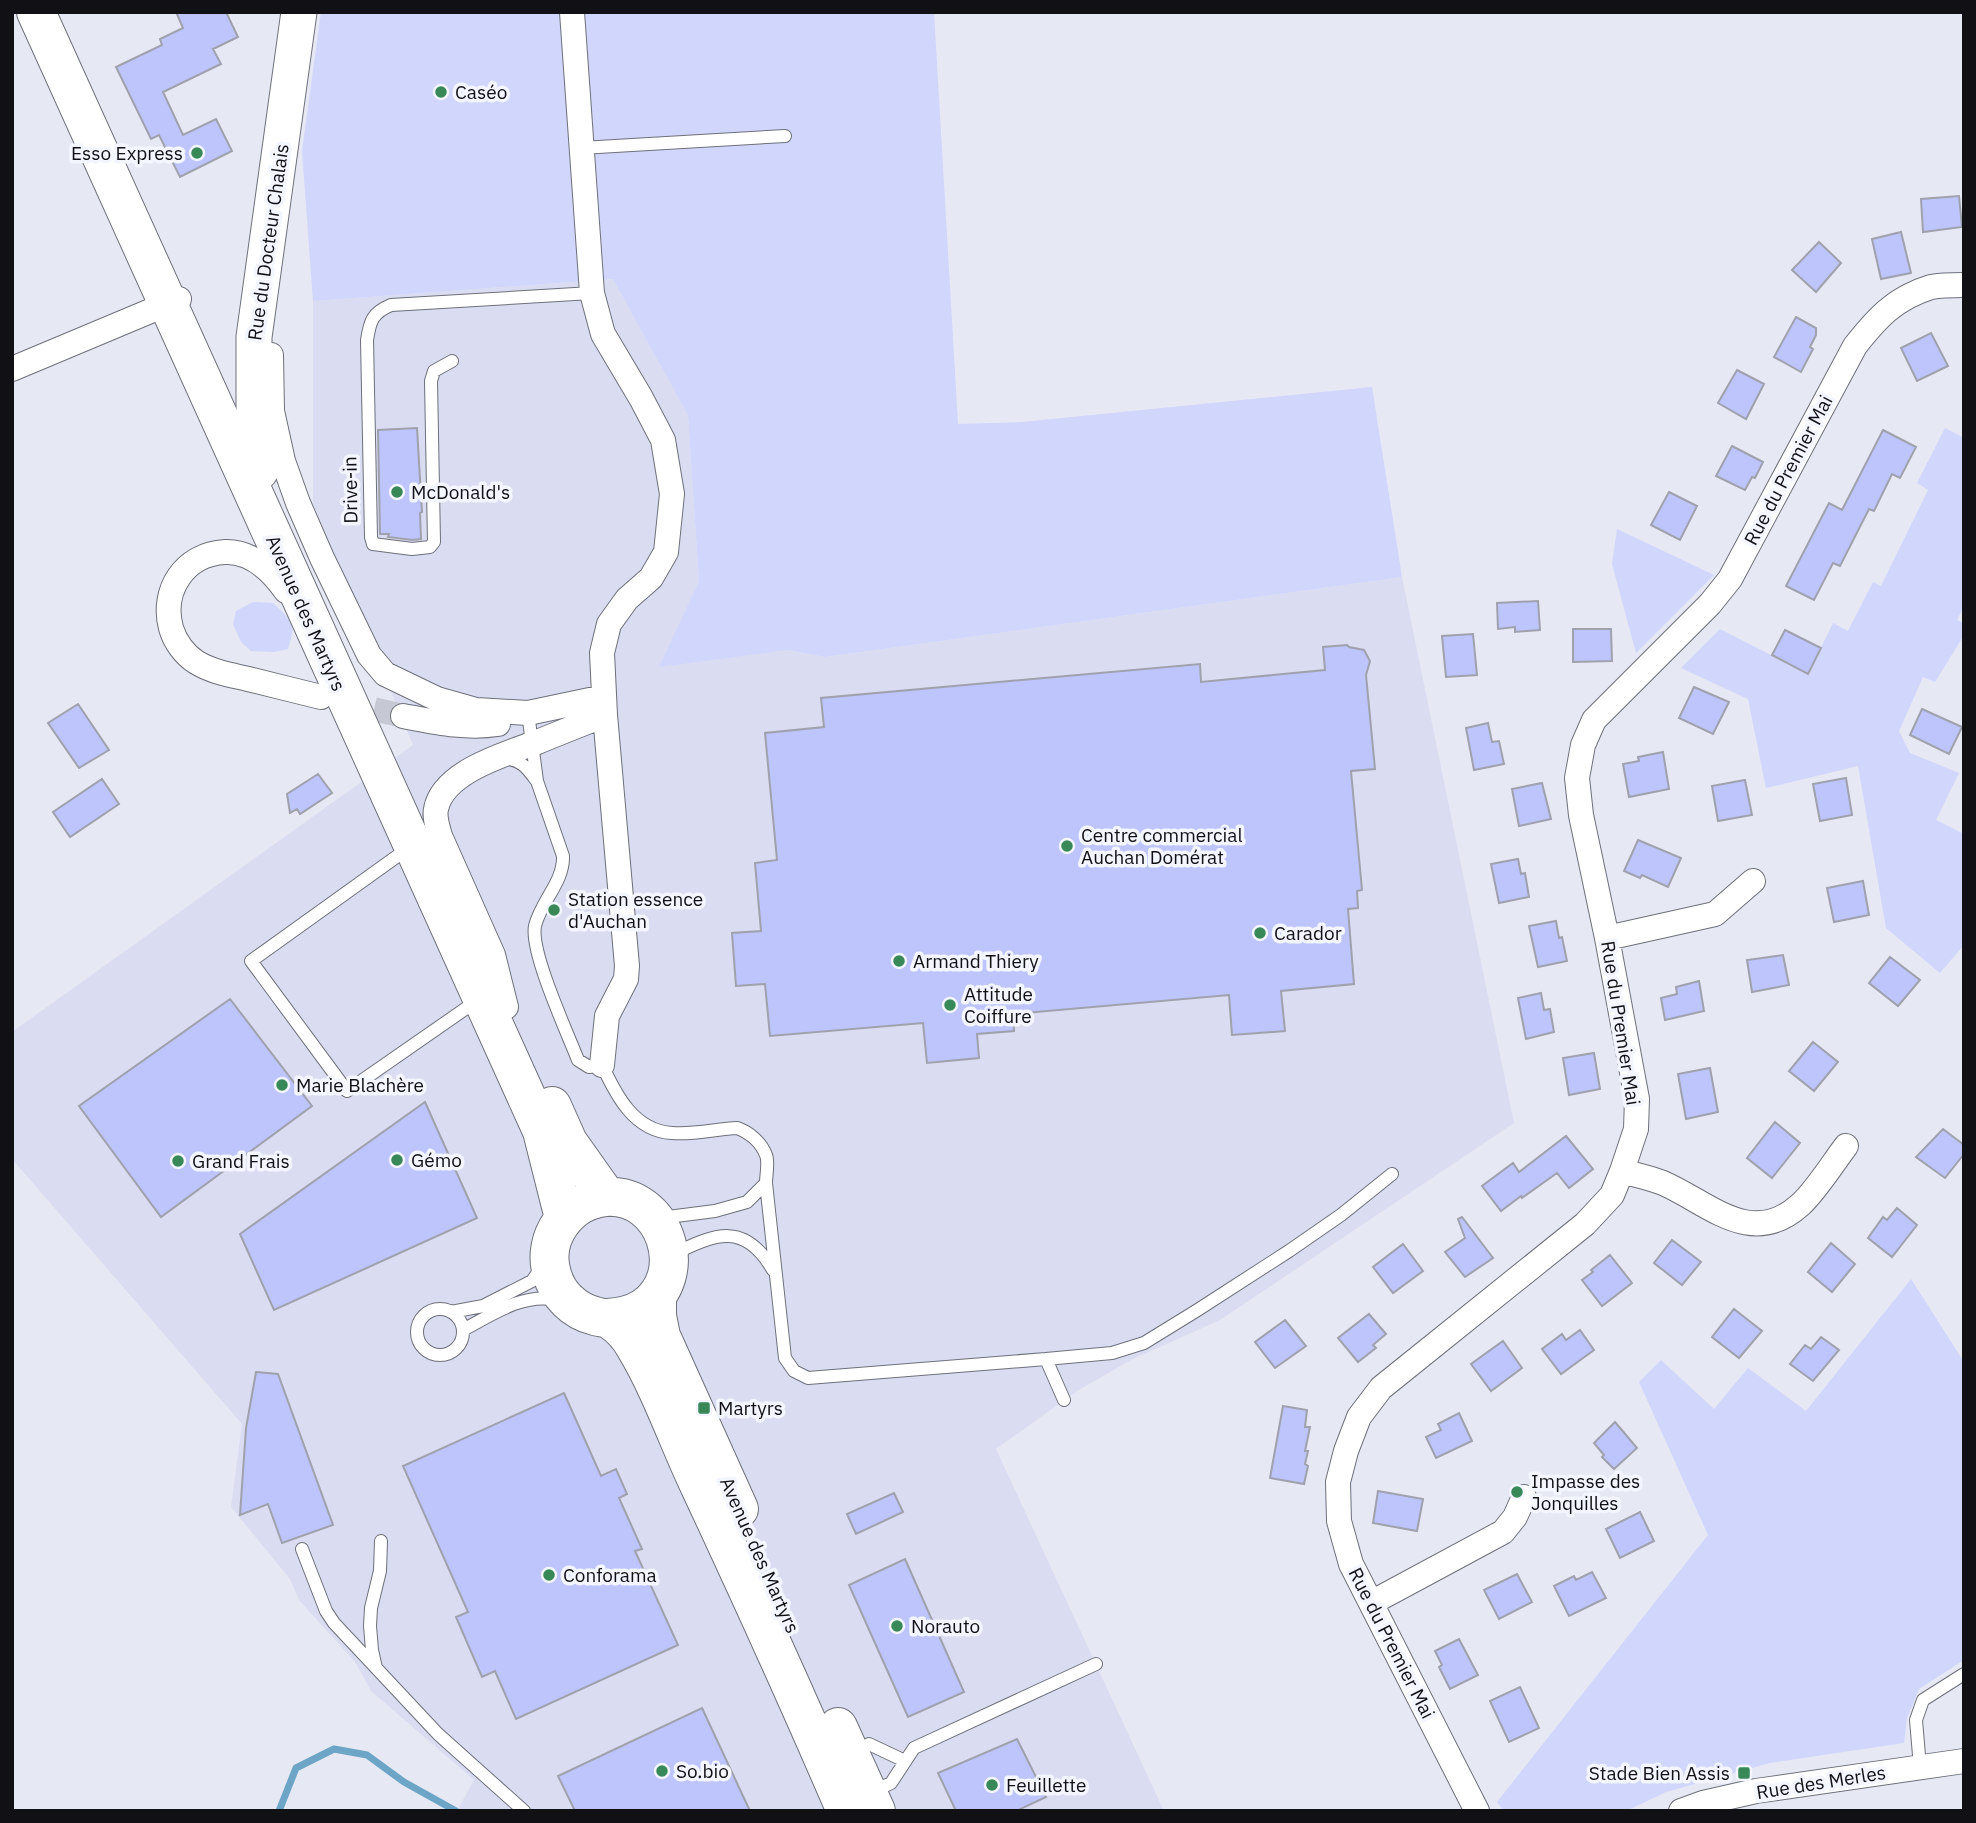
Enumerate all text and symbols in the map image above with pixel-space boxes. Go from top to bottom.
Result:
place label: Caséo [455,80,507,104]
marker: Caséo [433,84,449,100]
place label: Esso Express [71,141,183,165]
street label: Rue du Docteur Chalais [242,142,294,342]
marker: Esso Express [189,145,205,161]
street label: Rue du Premier Mai [1738,391,1838,549]
street label: Drive-in [337,456,363,524]
place label: McDonald's [411,480,510,504]
marker: McDonald's [389,484,405,500]
street label: Avenue des Martyrs [261,531,351,695]
place label: Centre commercial Auchan Domérat [1081,823,1243,869]
marker: Centre commercial Auchan Domérat [1059,838,1075,854]
place label: Station essence d'Auchan [568,887,703,933]
marker: Station essence d'Auchan [546,902,562,918]
place label: Carador [1274,921,1342,945]
marker: Carador [1252,925,1268,941]
street label: Rue du Premier Mai [1596,939,1646,1107]
place label: Armand Thiery [913,949,1039,973]
marker: Armand Thiery [891,953,907,969]
place label: Attitude Coiffure [964,982,1033,1028]
marker: Attitude Coiffure [942,997,958,1013]
place label: Marie Blachère [296,1073,424,1097]
marker: Marie Blachère [274,1077,290,1093]
place label: Gémo [411,1148,462,1172]
place label: Grand Frais [192,1149,290,1173]
marker: Gémo [389,1152,405,1168]
marker: Grand Frais [170,1153,186,1169]
place label: Martyrs [718,1396,783,1420]
marker: Martyrs [696,1400,712,1416]
place label: Impasse des Jonquilles [1531,1469,1640,1515]
street label: Avenue des Martyrs [715,1473,805,1637]
marker: Impasse des Jonquilles [1509,1484,1525,1500]
place label: Conforama [563,1563,657,1587]
street label: Rue du Premier Mai [1344,1563,1440,1723]
marker: Conforama [541,1567,557,1583]
place label: Norauto [911,1614,980,1638]
marker: Norauto [889,1618,905,1634]
place label: So.bio [676,1759,729,1783]
street label: Rue des Merles [1755,1760,1887,1804]
place label: Stade Bien Assis [1589,1761,1730,1785]
marker: So.bio [654,1763,670,1779]
marker: Stade Bien Assis [1736,1765,1752,1781]
place label: Feuillette [1006,1773,1086,1797]
marker: Feuillette [984,1777,1000,1793]

